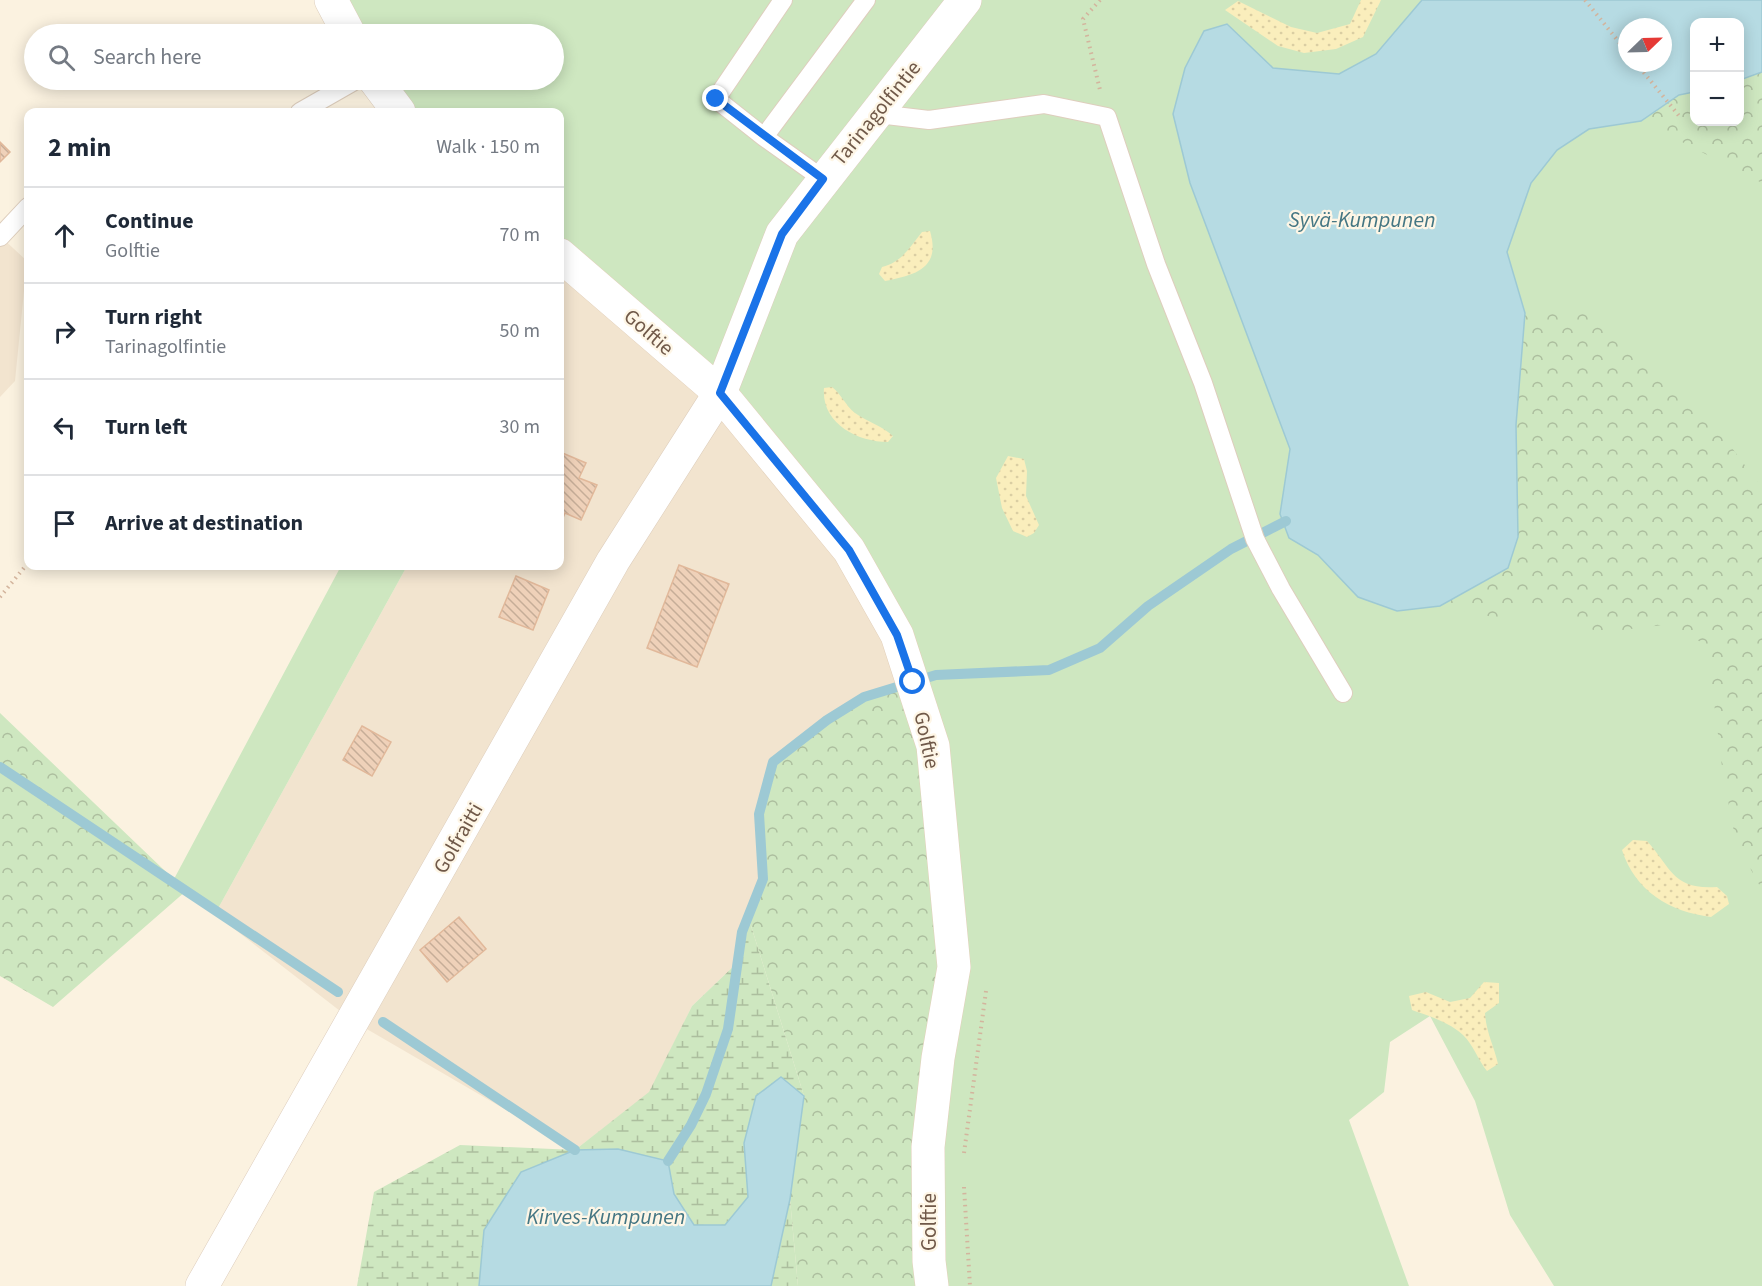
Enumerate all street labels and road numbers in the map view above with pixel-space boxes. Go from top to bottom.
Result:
street label: Tarinagolfintie [824,54,928,172]
street label: Golftie [617,302,681,362]
street label: Golftie [906,709,948,771]
street label: Golfraitti [426,797,490,879]
street label: Golftie [914,1193,944,1251]

